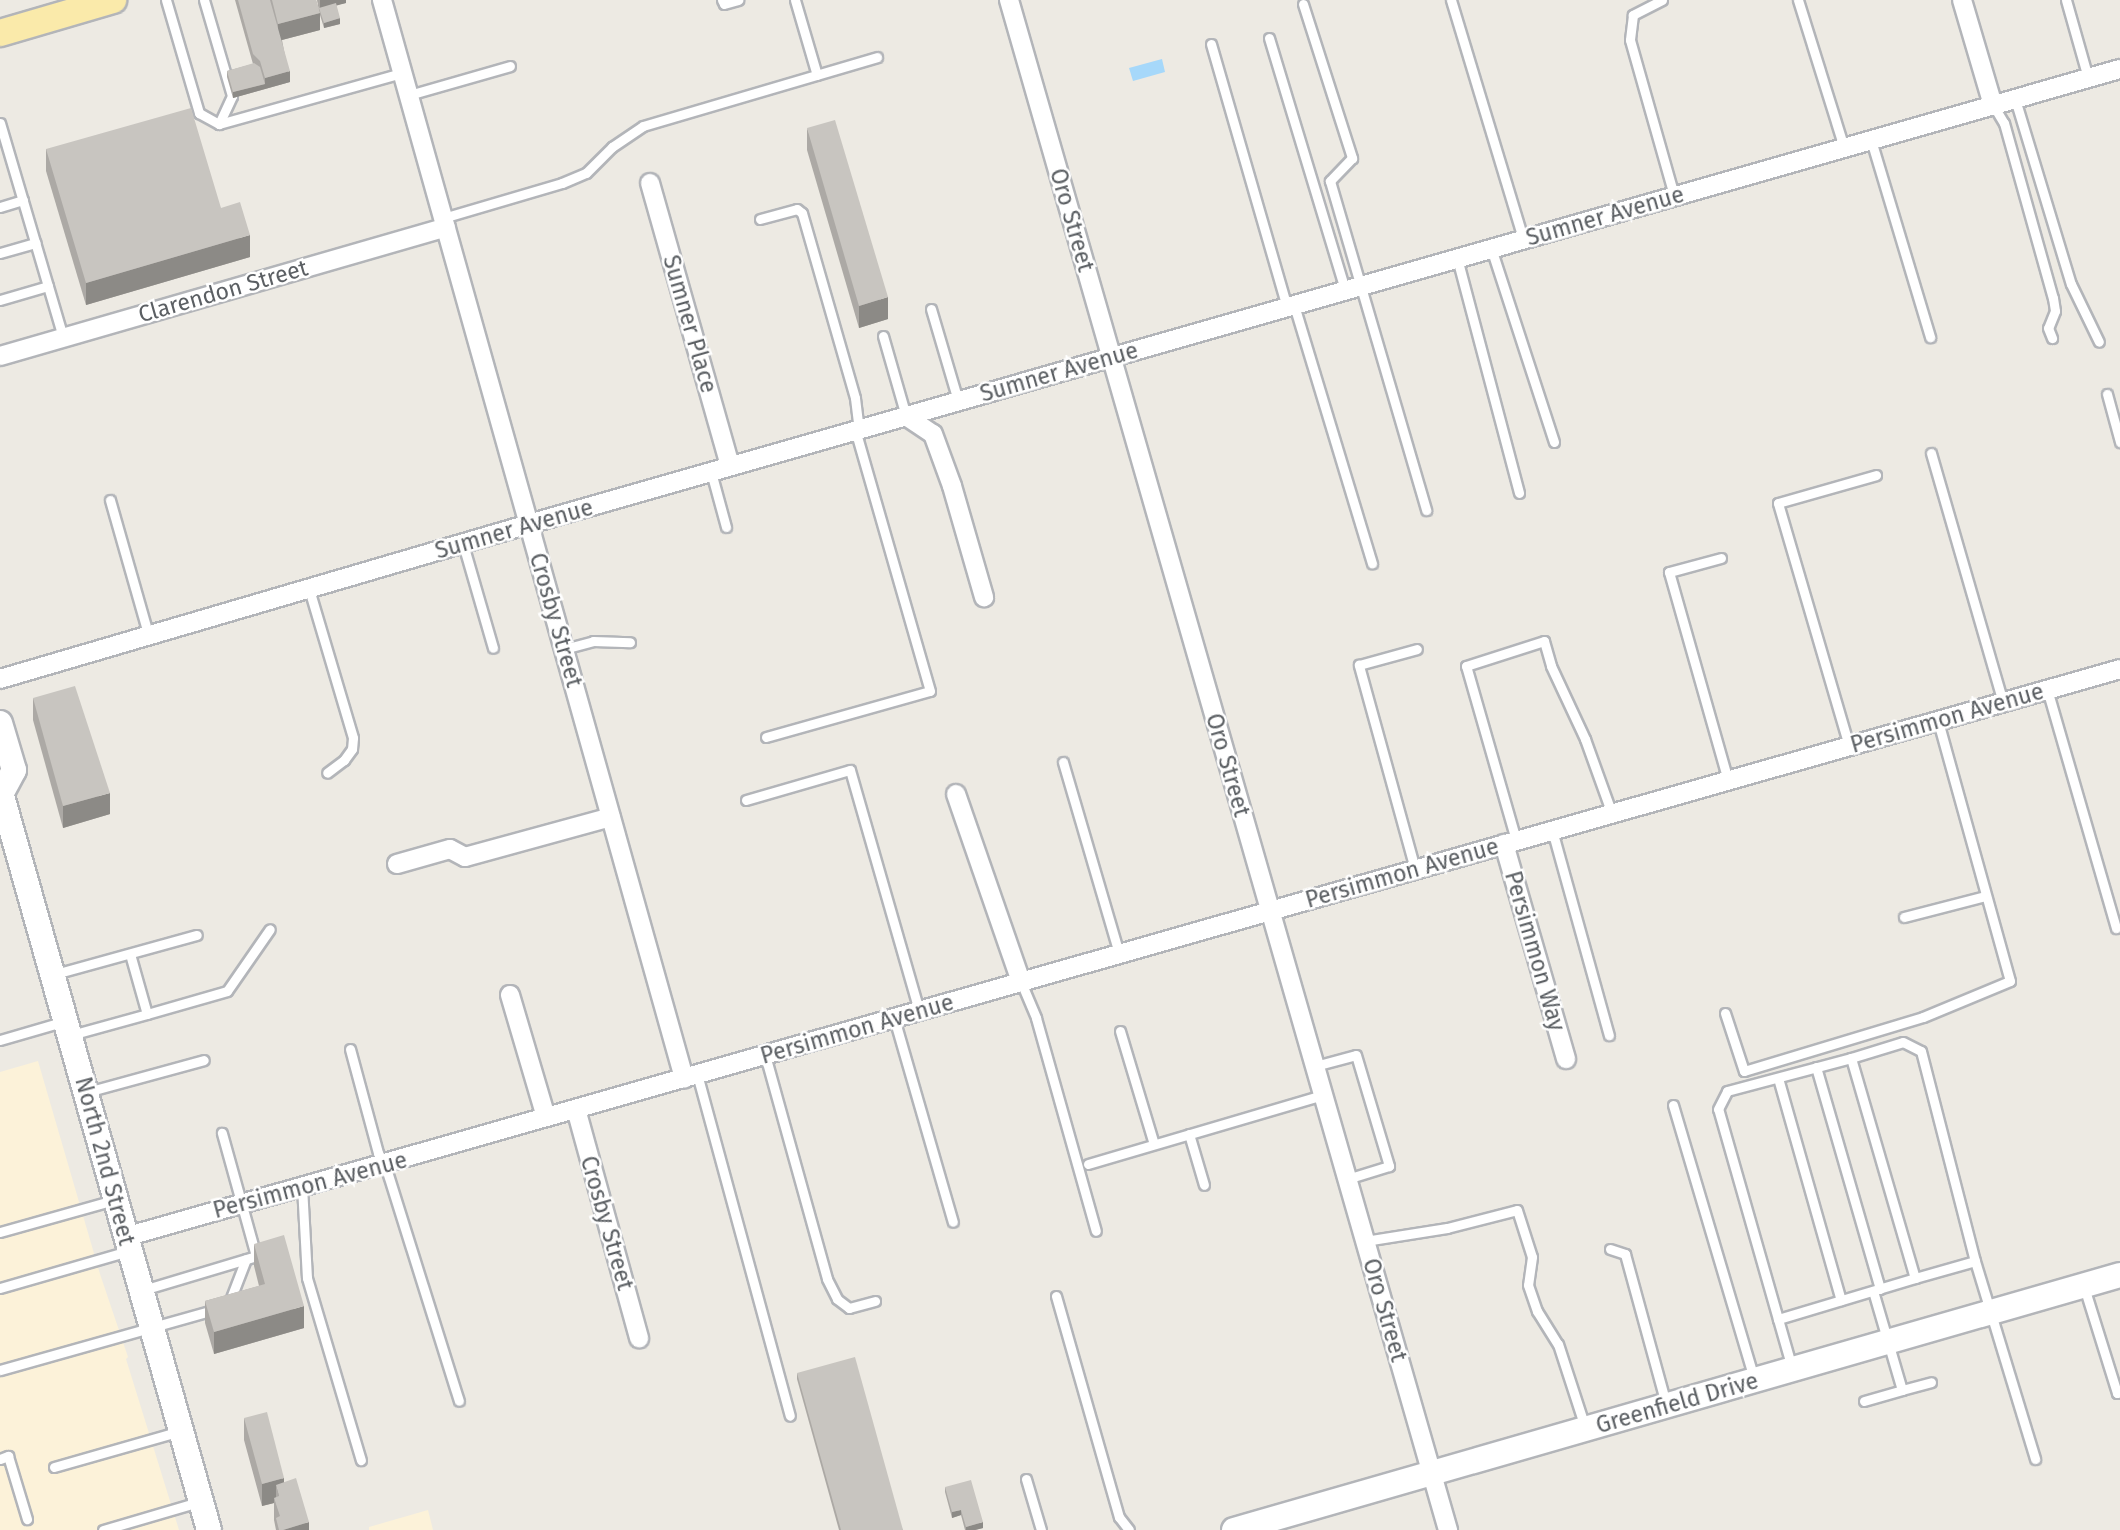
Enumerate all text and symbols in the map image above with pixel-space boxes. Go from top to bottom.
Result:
street label: Oro Street [1044,165,1100,275]
street label: Sumner Avenue [1523,180,1687,252]
street label: Sumner Place [657,252,723,396]
street label: Clarendon Street [135,254,311,328]
street label: Sumner Avenue [977,336,1141,408]
street label: Sumner Avenue [432,493,596,565]
street label: Crosby Street [524,550,588,690]
street label: Persimmon Avenue [1847,677,2047,759]
street label: Oro Street [1200,710,1256,820]
street label: Persimmon Avenue [1302,832,1502,914]
street label: Persimmon Way [1499,868,1571,1034]
street label: Persimmon Avenue [757,988,957,1070]
street label: North 2nd Street [69,1074,141,1248]
street label: Persimmon Avenue [210,1146,410,1224]
street label: Crosby Street [575,1153,639,1293]
street label: Oro Street [1357,1255,1413,1365]
street label: Greenfield Drive [1593,1367,1761,1439]

